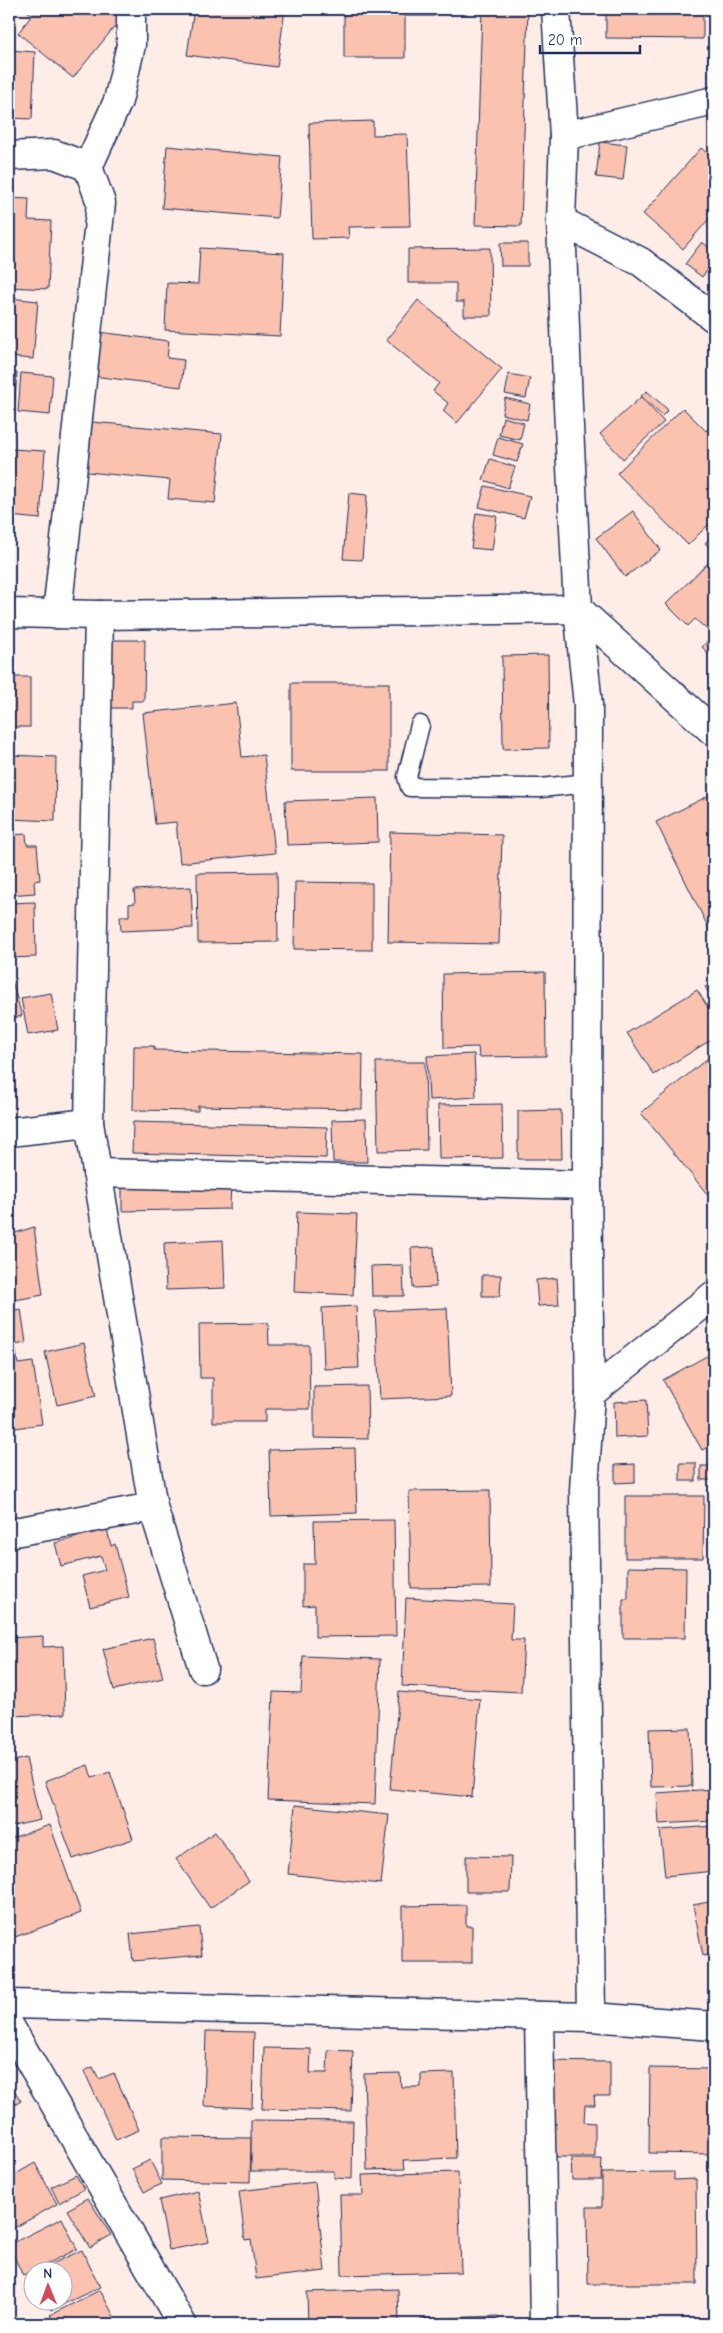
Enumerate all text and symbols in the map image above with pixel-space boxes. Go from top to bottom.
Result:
scale bar [540,22,640,54]
text: 20 m [548,31,582,49]
north arrow [22,2260,72,2310]
text: N [43,2265,52,2282]

